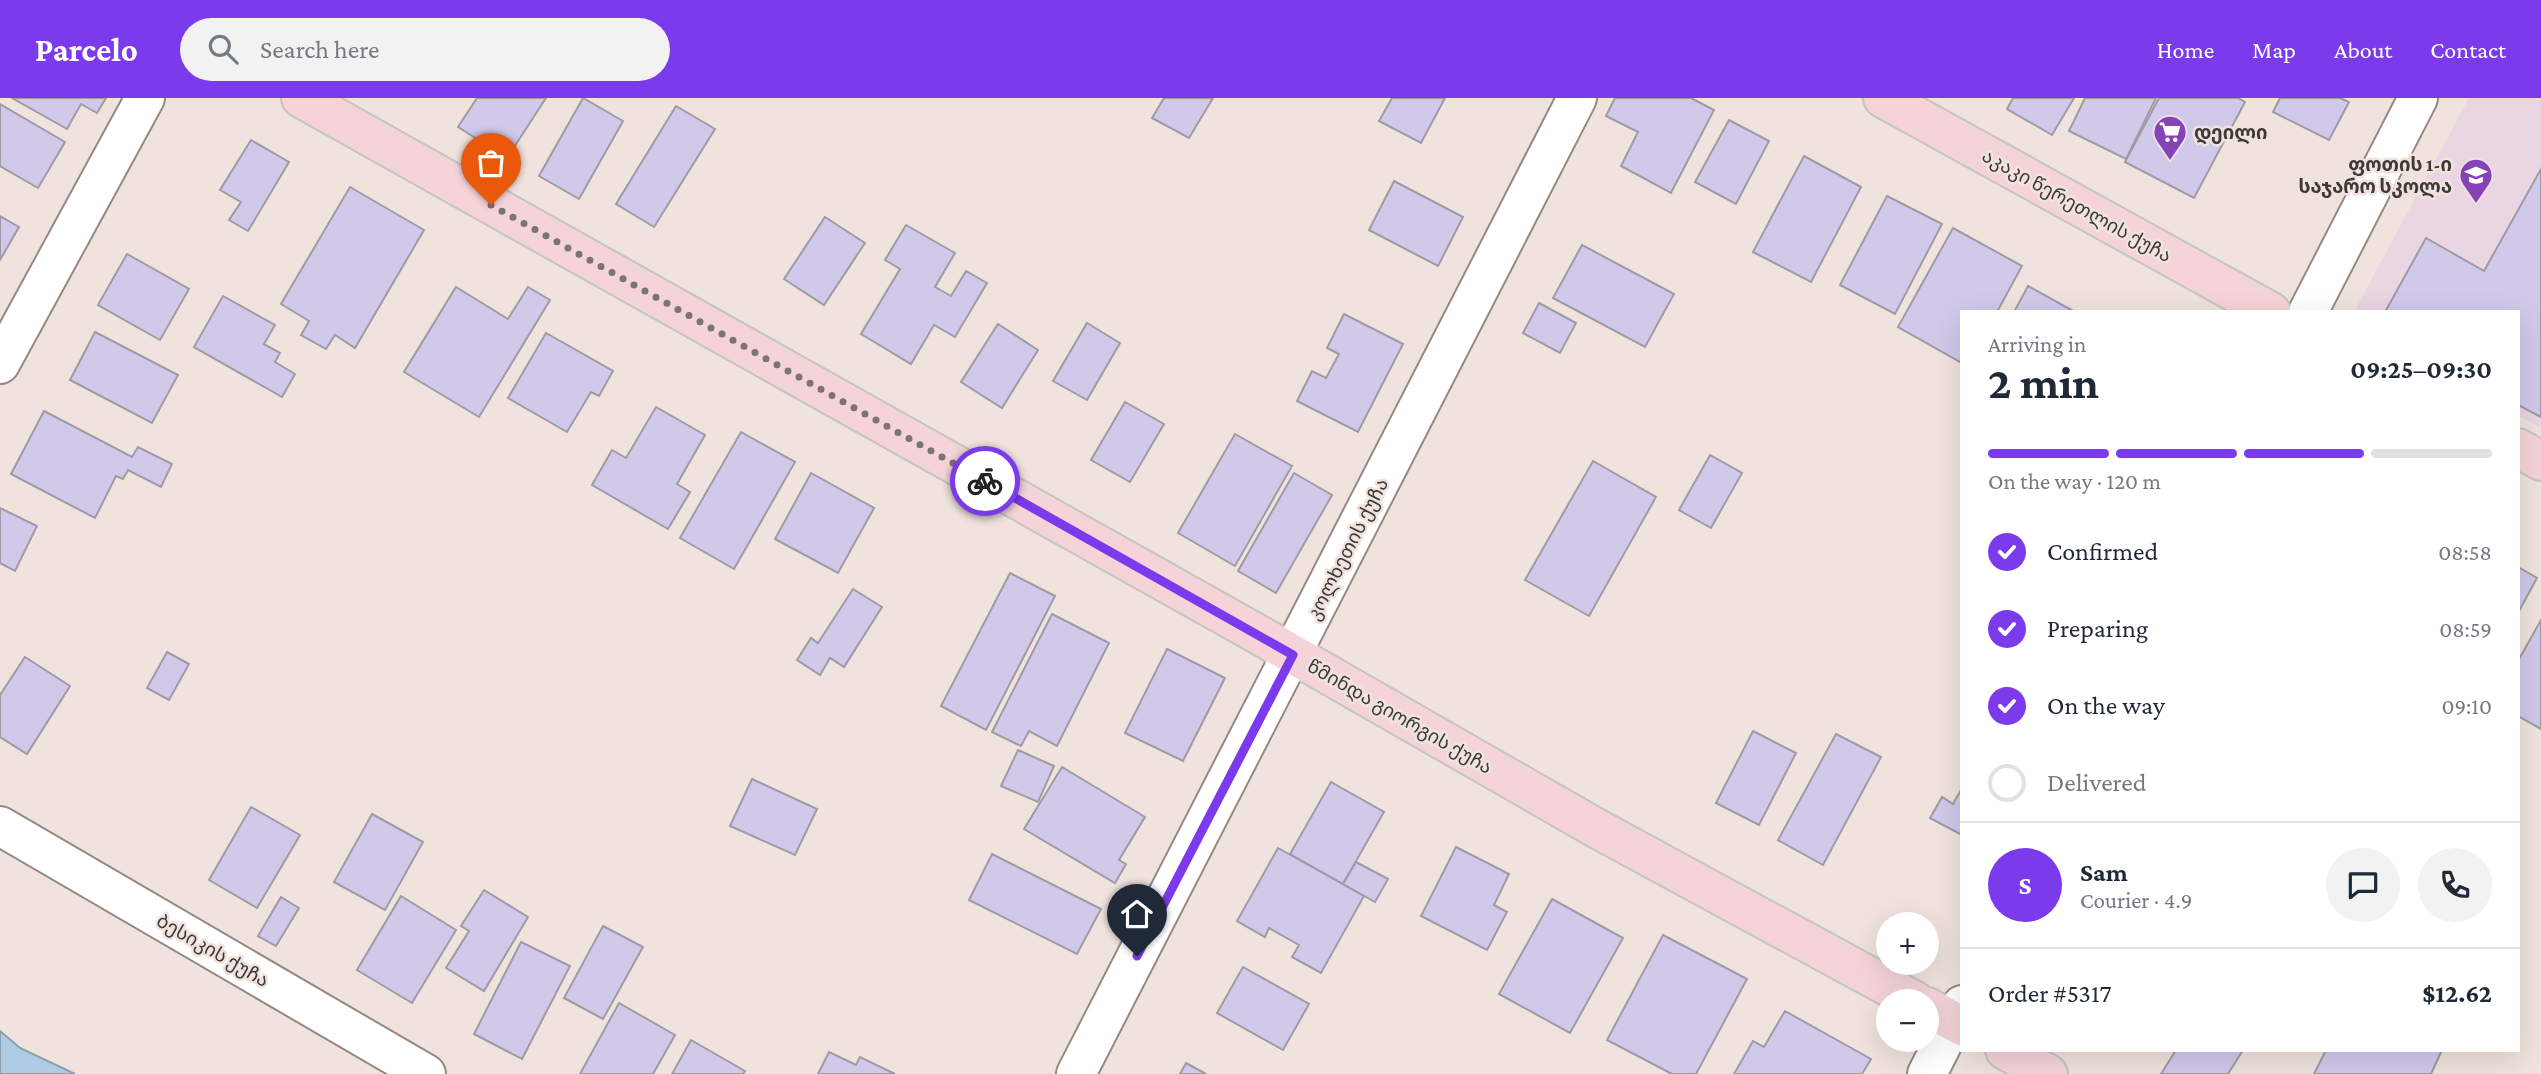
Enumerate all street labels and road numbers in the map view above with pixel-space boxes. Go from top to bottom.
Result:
street label: აკაკი წერეთლის ქუჩა [1977,145,2175,268]
street label: კოლხეთის ქუჩა [1303,475,1394,625]
street label: წმინდა გიორგის ქუჩა [1303,655,1496,780]
street label: ბესიკის ქუჩა [153,910,272,992]

